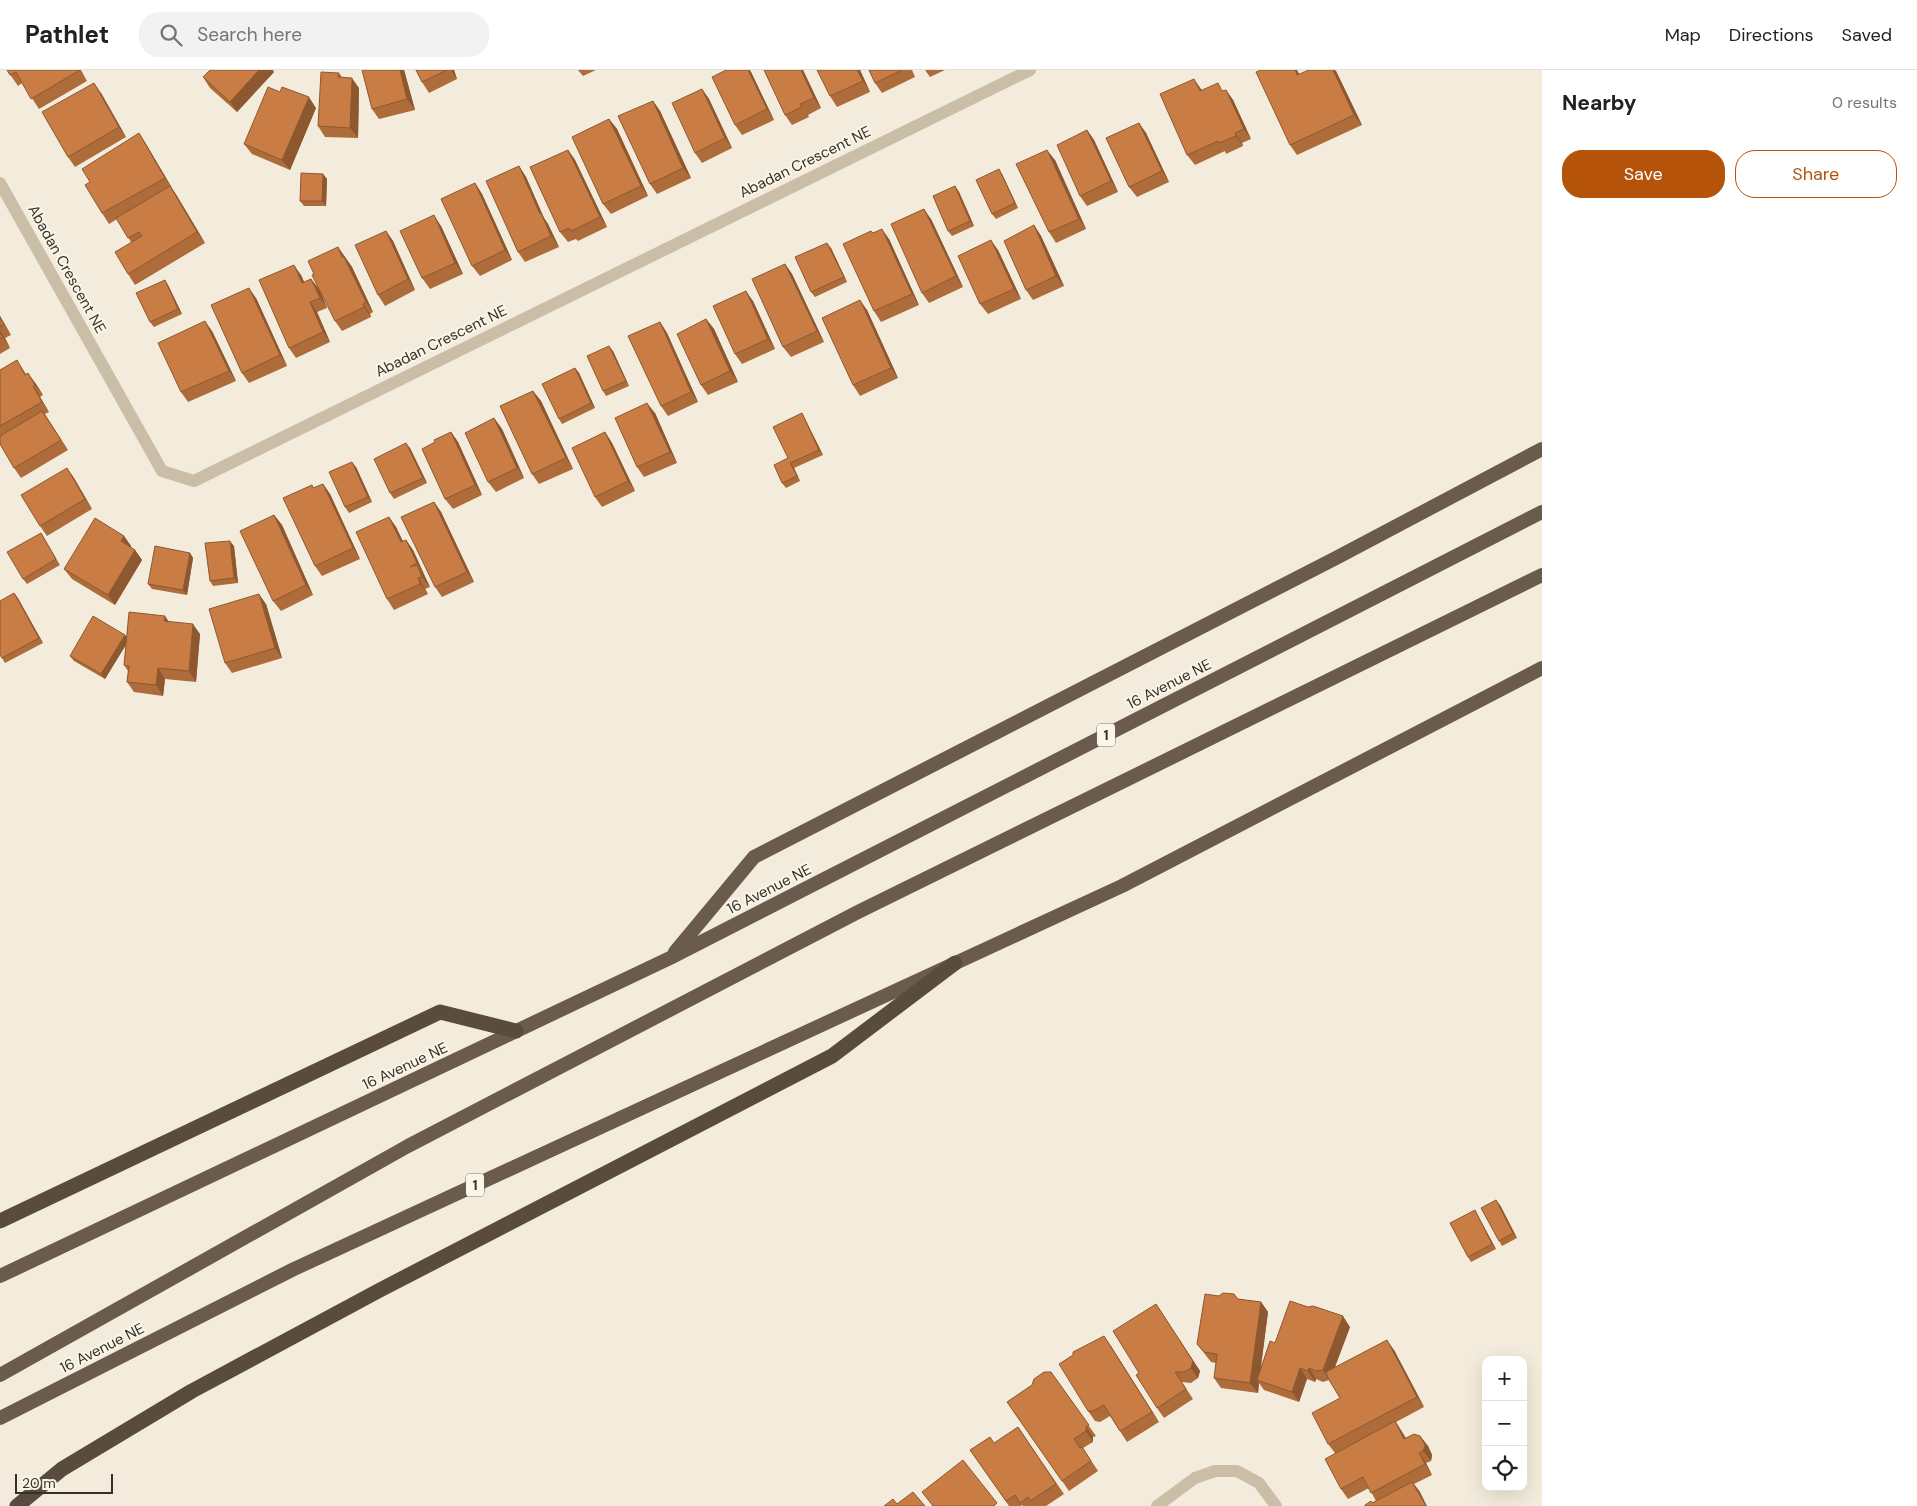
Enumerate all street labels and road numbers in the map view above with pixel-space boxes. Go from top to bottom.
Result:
street label: Abadan Crescent NE [736,121,874,203]
street label: Abadan Crescent NE [23,201,111,337]
street label: Abadan Crescent NE [372,300,510,382]
street label: 16 Avenue NE [1124,654,1214,714]
road number: 1 [1097,724,1115,746]
street label: 16 Avenue NE [724,859,814,919]
street label: 16 Avenue NE [359,1038,451,1094]
road number: 1 [466,1174,484,1196]
street label: 16 Avenue NE [57,1318,147,1378]

